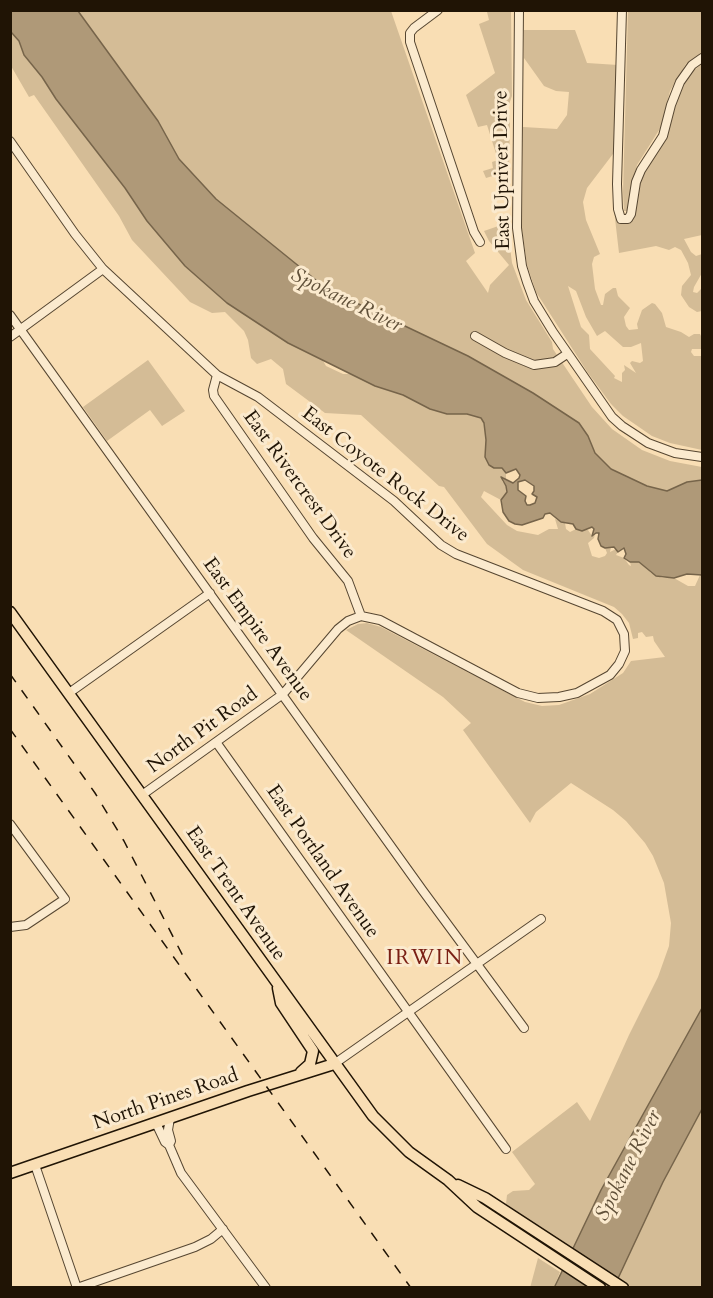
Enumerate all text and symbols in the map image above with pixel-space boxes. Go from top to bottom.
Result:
street label: East Upriver Drive [490,90,516,250]
water label: Spokane River [286,263,406,339]
street label: East Coyote Rock Drive [297,402,473,548]
street label: East Rivercrest Drive [237,406,361,564]
street label: East Empire Avenue [197,554,317,706]
street label: North Pit Road [143,683,263,779]
street label: East Portland Avenue [260,781,384,943]
street label: East Trent Avenue [180,822,290,966]
district label: IRWIN [386,946,464,972]
street label: North Pines Road [90,1064,242,1136]
water label: Spokane River [590,1107,668,1225]

